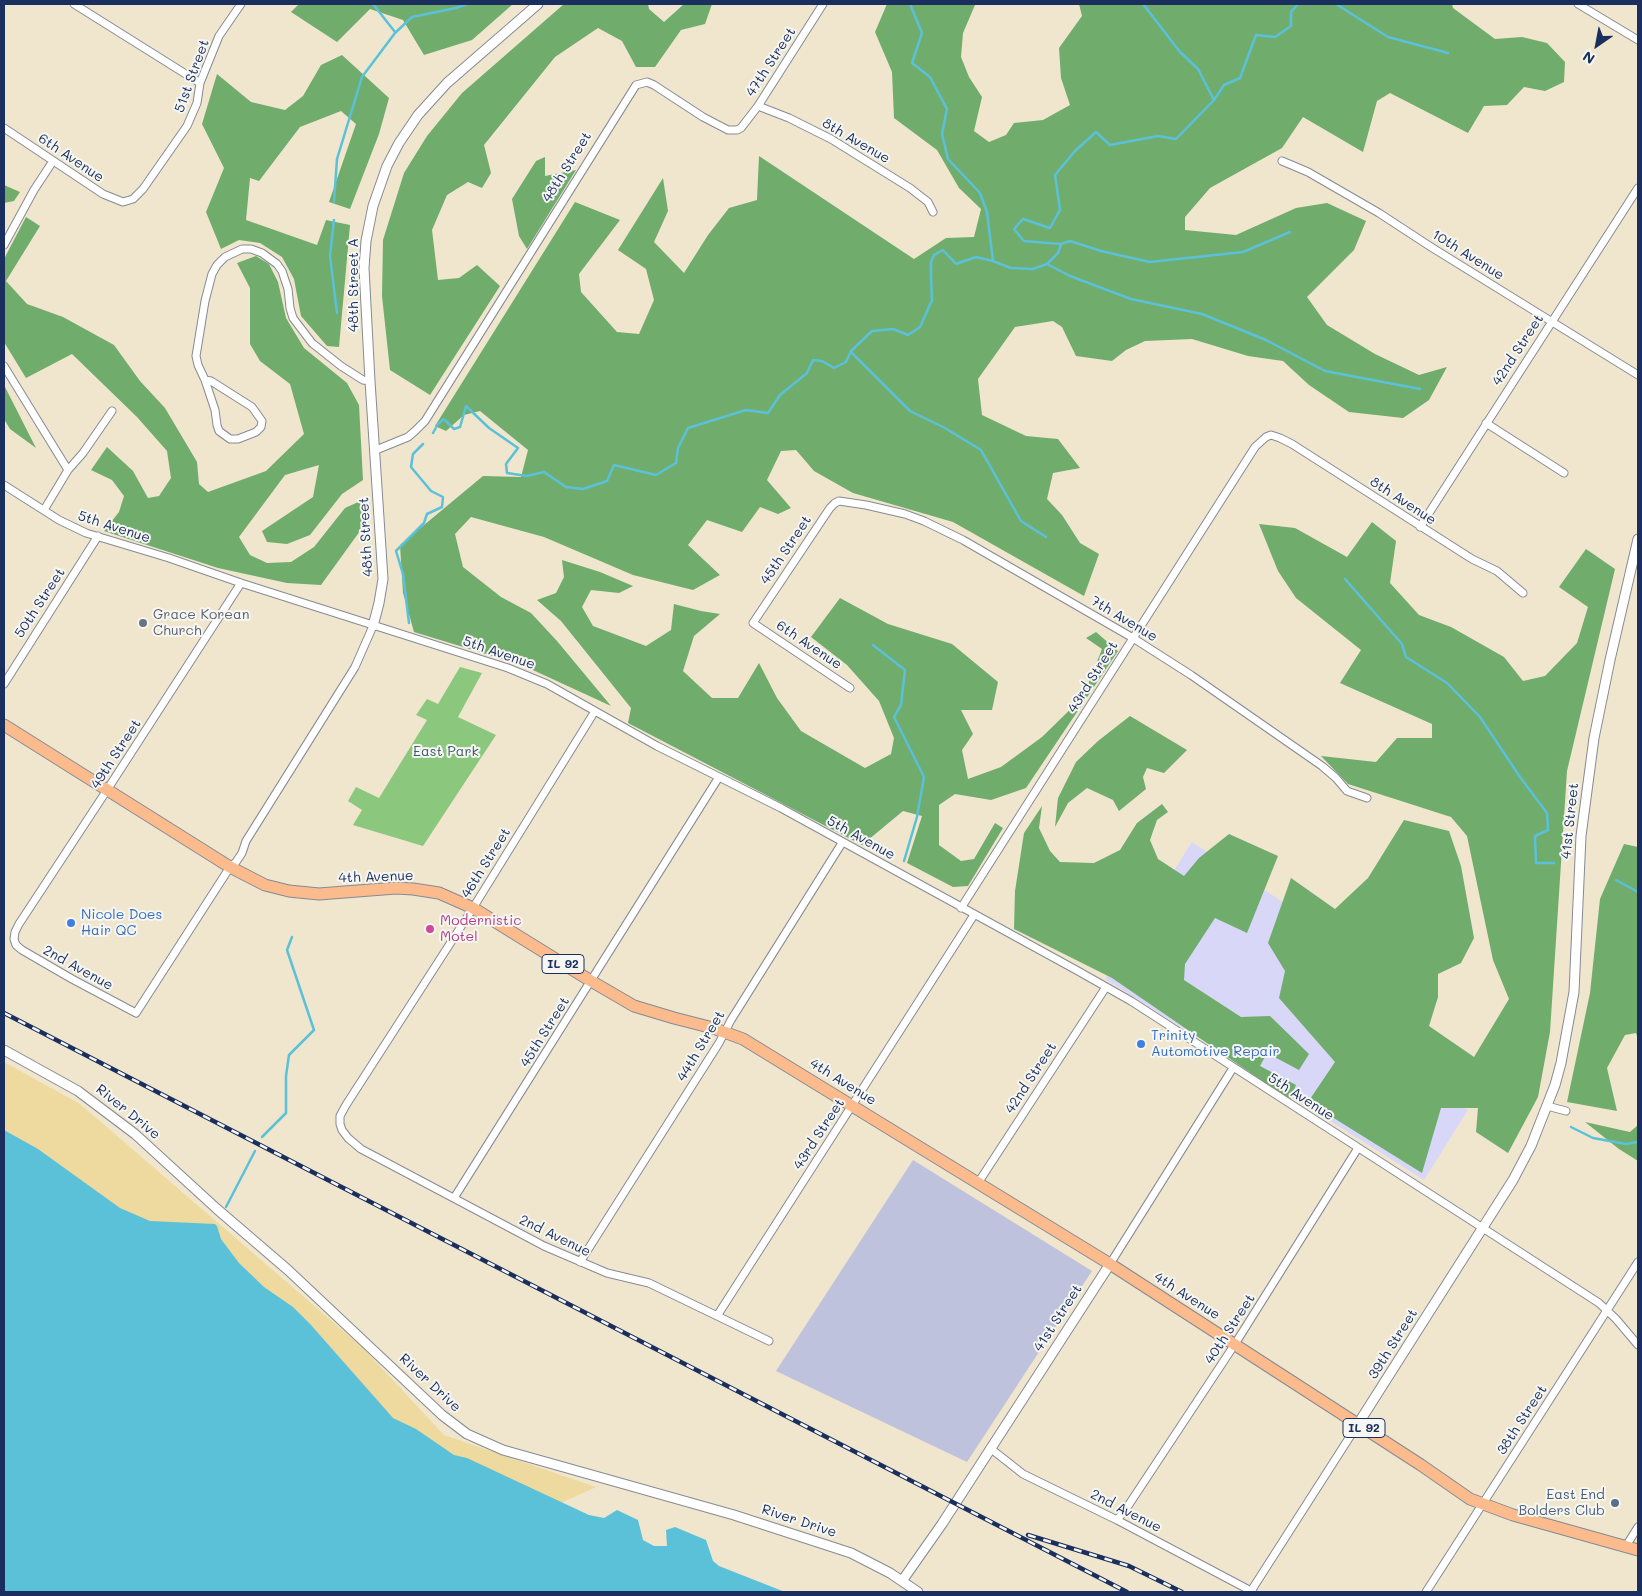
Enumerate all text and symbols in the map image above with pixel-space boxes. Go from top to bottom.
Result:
north arrow [1572,20,1622,70]
street label: 47th Street [742,24,800,100]
street label: 51st Street [171,37,213,115]
text: N [1579,47,1598,69]
street label: 8th Avenue [819,115,893,167]
street label: 48th Street [539,129,595,205]
street label: 6th Avenue [35,130,107,186]
street label: 10th Avenue [1429,226,1507,284]
street label: 48th Street A [346,238,362,332]
street label: 42nd Street [1489,311,1547,389]
street label: 8th Avenue [1367,473,1439,529]
street label: 48th Street [356,497,376,577]
street label: 5th Avenue [76,507,152,547]
street label: 45th Street [757,512,815,588]
street label: 50th Street [11,565,69,641]
street label: 7th Avenue [1088,593,1160,645]
place label: Grace Korean Church [153,607,249,640]
marker: Grace Korean Church [137,617,149,629]
street label: 6th Avenue [773,617,845,673]
street label: 5th Avenue [461,633,537,673]
street label: 43rd Street [1064,638,1122,716]
street label: 49th Street [87,716,145,792]
park label: East Park [413,744,479,760]
street label: 41st Street [1558,782,1582,860]
street label: 5th Avenue [824,812,898,864]
street label: 46th Street [458,825,514,901]
street label: 4th Avenue [338,867,414,887]
place label: Nicole Does Hair QC [81,907,162,940]
place label: Modernistic Motel [440,913,522,946]
marker: Nicole Does Hair QC [65,917,77,929]
marker: Modernistic Motel [424,923,436,935]
street label: 2nd Avenue [40,942,116,994]
road number: IL 92 [542,954,584,974]
street label: 45th Street [517,994,573,1070]
street label: 44th Street [673,1008,729,1084]
place label: Trinity Automotive Repair [1151,1028,1280,1060]
marker: Trinity Automotive Repair [1135,1038,1147,1050]
street label: 42nd Street [1002,1039,1060,1117]
street label: 4th Avenue [807,1055,879,1109]
street label: 5th Avenue [1265,1069,1337,1125]
street label: River Drive [92,1081,164,1143]
street label: 43rd Street [790,1095,848,1173]
street label: 2nd Avenue [517,1211,593,1261]
street label: 4th Avenue [1151,1268,1223,1324]
street label: 41st Street [1030,1281,1086,1355]
street label: 40th Street [1201,1291,1259,1367]
street label: 39th Street [1365,1306,1421,1382]
street label: River Drive [396,1350,464,1416]
street label: 38th Street [1493,1382,1551,1458]
road number: IL 92 [1343,1419,1385,1438]
street label: 2nd Avenue [1088,1486,1164,1536]
place label: East End Bolders Club [1519,1487,1605,1520]
marker: East End Bolders Club [1609,1497,1621,1509]
street label: River Drive [759,1501,839,1541]

